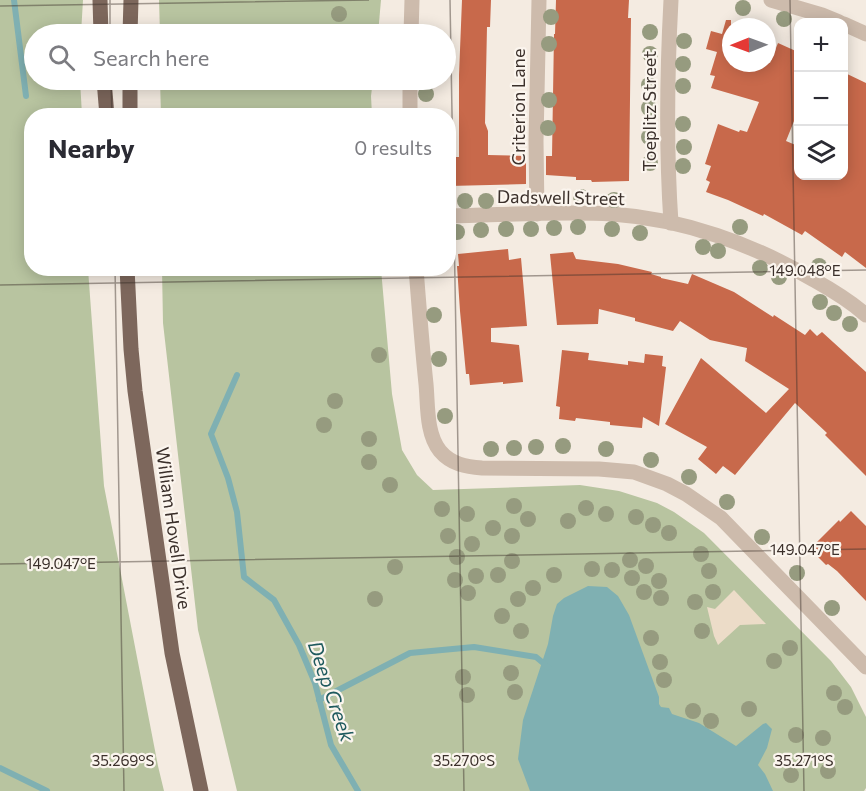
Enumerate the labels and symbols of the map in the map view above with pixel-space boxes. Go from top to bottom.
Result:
north arrow [722,18,776,72]
street label: Criterion Lane [507,49,529,165]
street label: Toeplitz Street [638,51,660,171]
street label: Dadswell Street [497,185,625,209]
text: 149.048°E [769,261,841,279]
street label: William Hovell Drive [152,445,196,611]
text: 149.047°E [770,540,840,558]
text: 149.047°E [26,554,96,572]
water label: Deep Creek [304,638,361,746]
text: 35.269°S [92,751,154,769]
text: 35.270°S [433,751,495,769]
text: 35.271°S [774,751,834,769]

